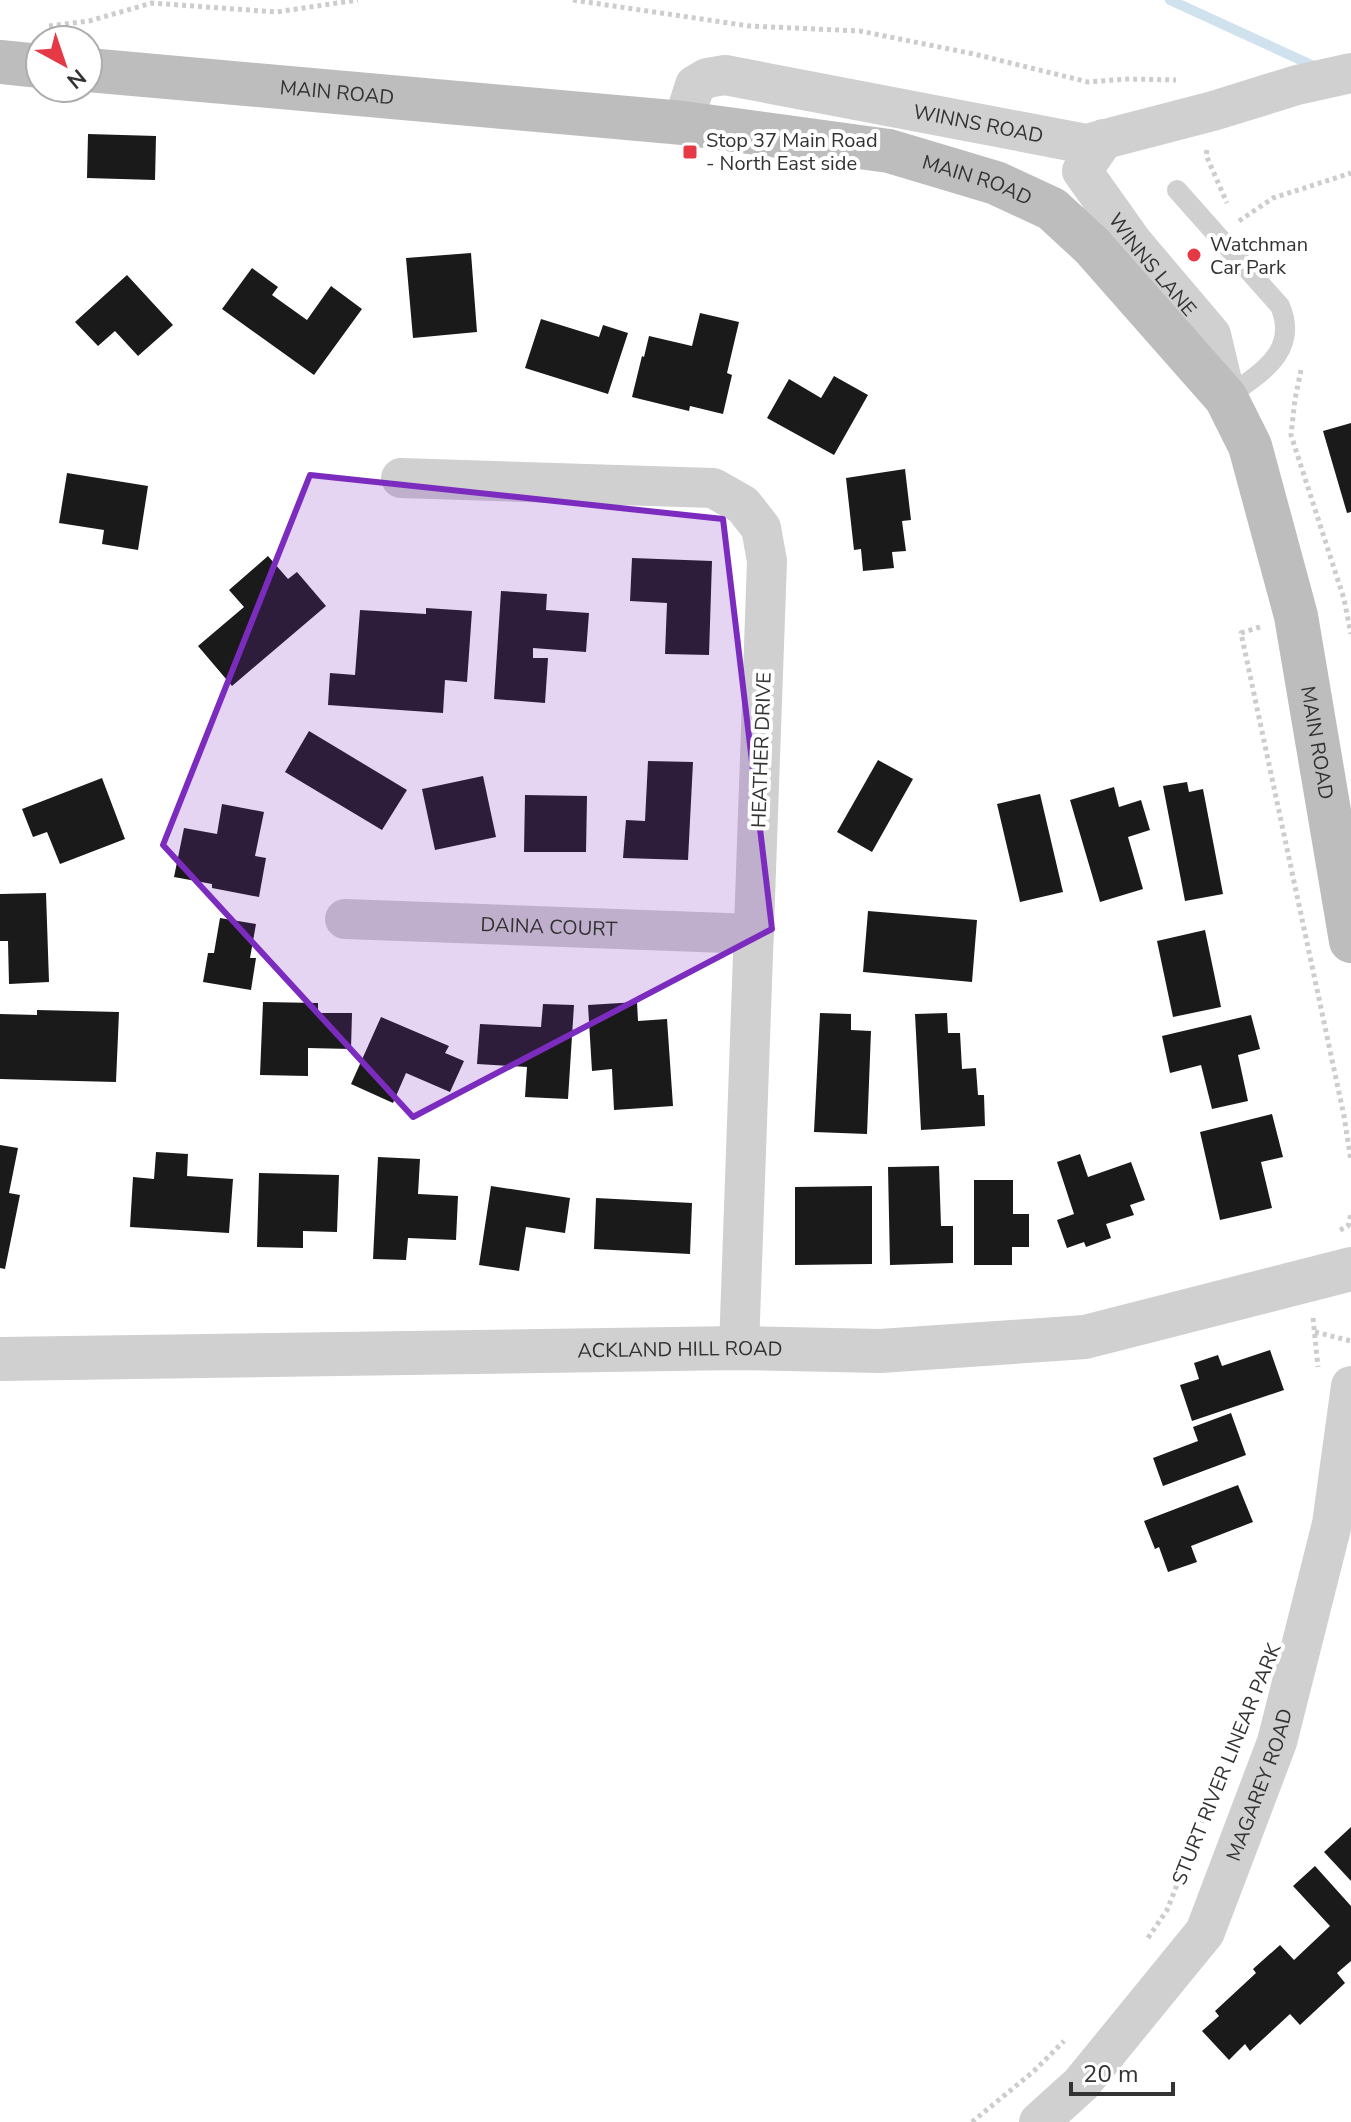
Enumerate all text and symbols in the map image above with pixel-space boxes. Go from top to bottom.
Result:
north arrow [24,24,104,104]
text: N [60,62,92,95]
street label: MAIN ROAD [279,74,395,111]
street label: WINNS ROAD [911,98,1046,150]
place label: Stop 37 Main Road - North East side [706,127,878,177]
marker: Stop 37 Main Road - North East side [681,143,699,161]
street label: MAIN ROAD [919,149,1036,212]
street label: WINNS LANE [1102,208,1202,322]
place label: Watchman Car Park [1210,231,1308,281]
marker: Watchman Car Park [1185,246,1203,264]
street label: HEATHER DRIVE [745,672,778,828]
street label: MAIN ROAD [1294,684,1340,801]
street label: DAINA COURT [480,911,618,943]
street label: ACKLAND HILL ROAD [577,1335,783,1364]
street label: STURT RIVER LINEAR PARK [1166,1639,1288,1889]
street label: MAGAREY ROAD [1220,1706,1299,1865]
scale bar [1071,2046,1173,2096]
text: 20 m [1083,2058,1139,2090]

